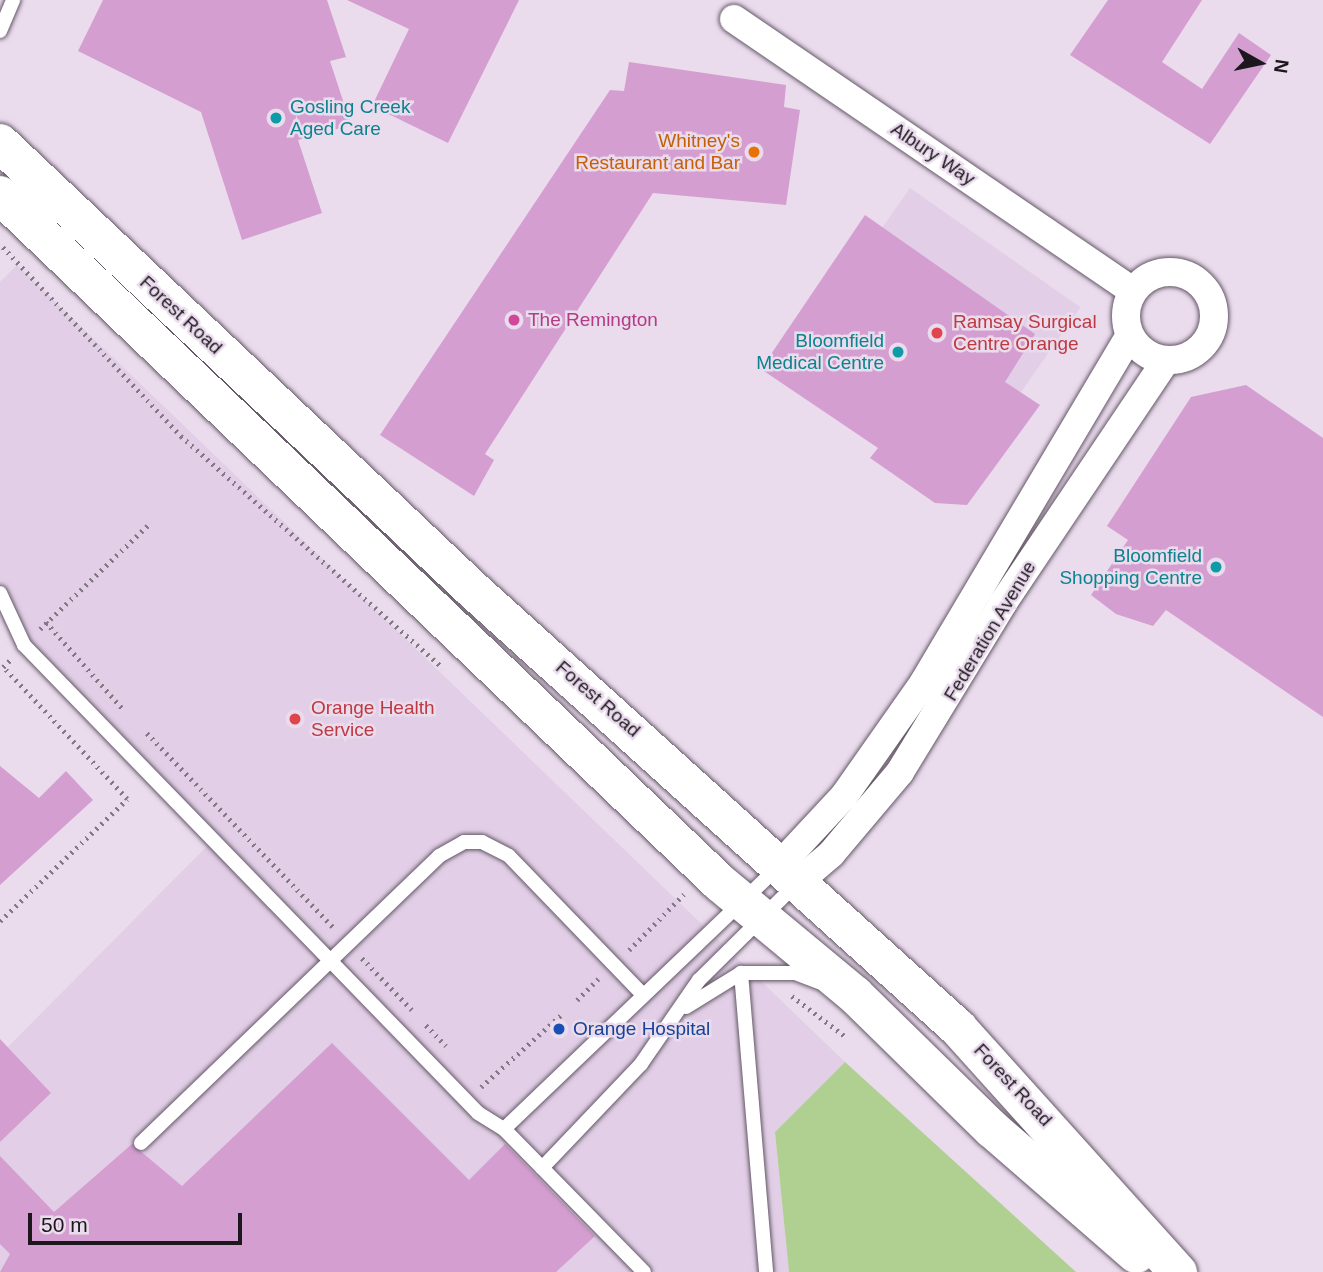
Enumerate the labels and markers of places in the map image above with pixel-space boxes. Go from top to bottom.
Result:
place label: Gosling Creek Aged Care [290,96,410,140]
marker: Gosling Creek Aged Care [268,110,284,126]
place label: Whitney's Restaurant and Bar [575,130,740,174]
marker: Whitney's Restaurant and Bar [746,144,762,160]
place label: The Remington [528,309,658,331]
place label: Ramsay Surgical Centre Orange [953,311,1097,355]
marker: The Remington [506,312,522,328]
marker: Ramsay Surgical Centre Orange [927,323,947,343]
place label: Bloomfield Medical Centre [756,330,884,374]
marker: Bloomfield Medical Centre [890,344,906,360]
place label: Bloomfield Shopping Centre [1059,545,1202,589]
marker: Bloomfield Shopping Centre [1208,559,1224,575]
place label: Orange Health Service [311,697,435,741]
marker: Orange Health Service [285,709,305,729]
place label: Orange Hospital [573,1018,710,1040]
marker: Orange Hospital [551,1021,567,1037]

